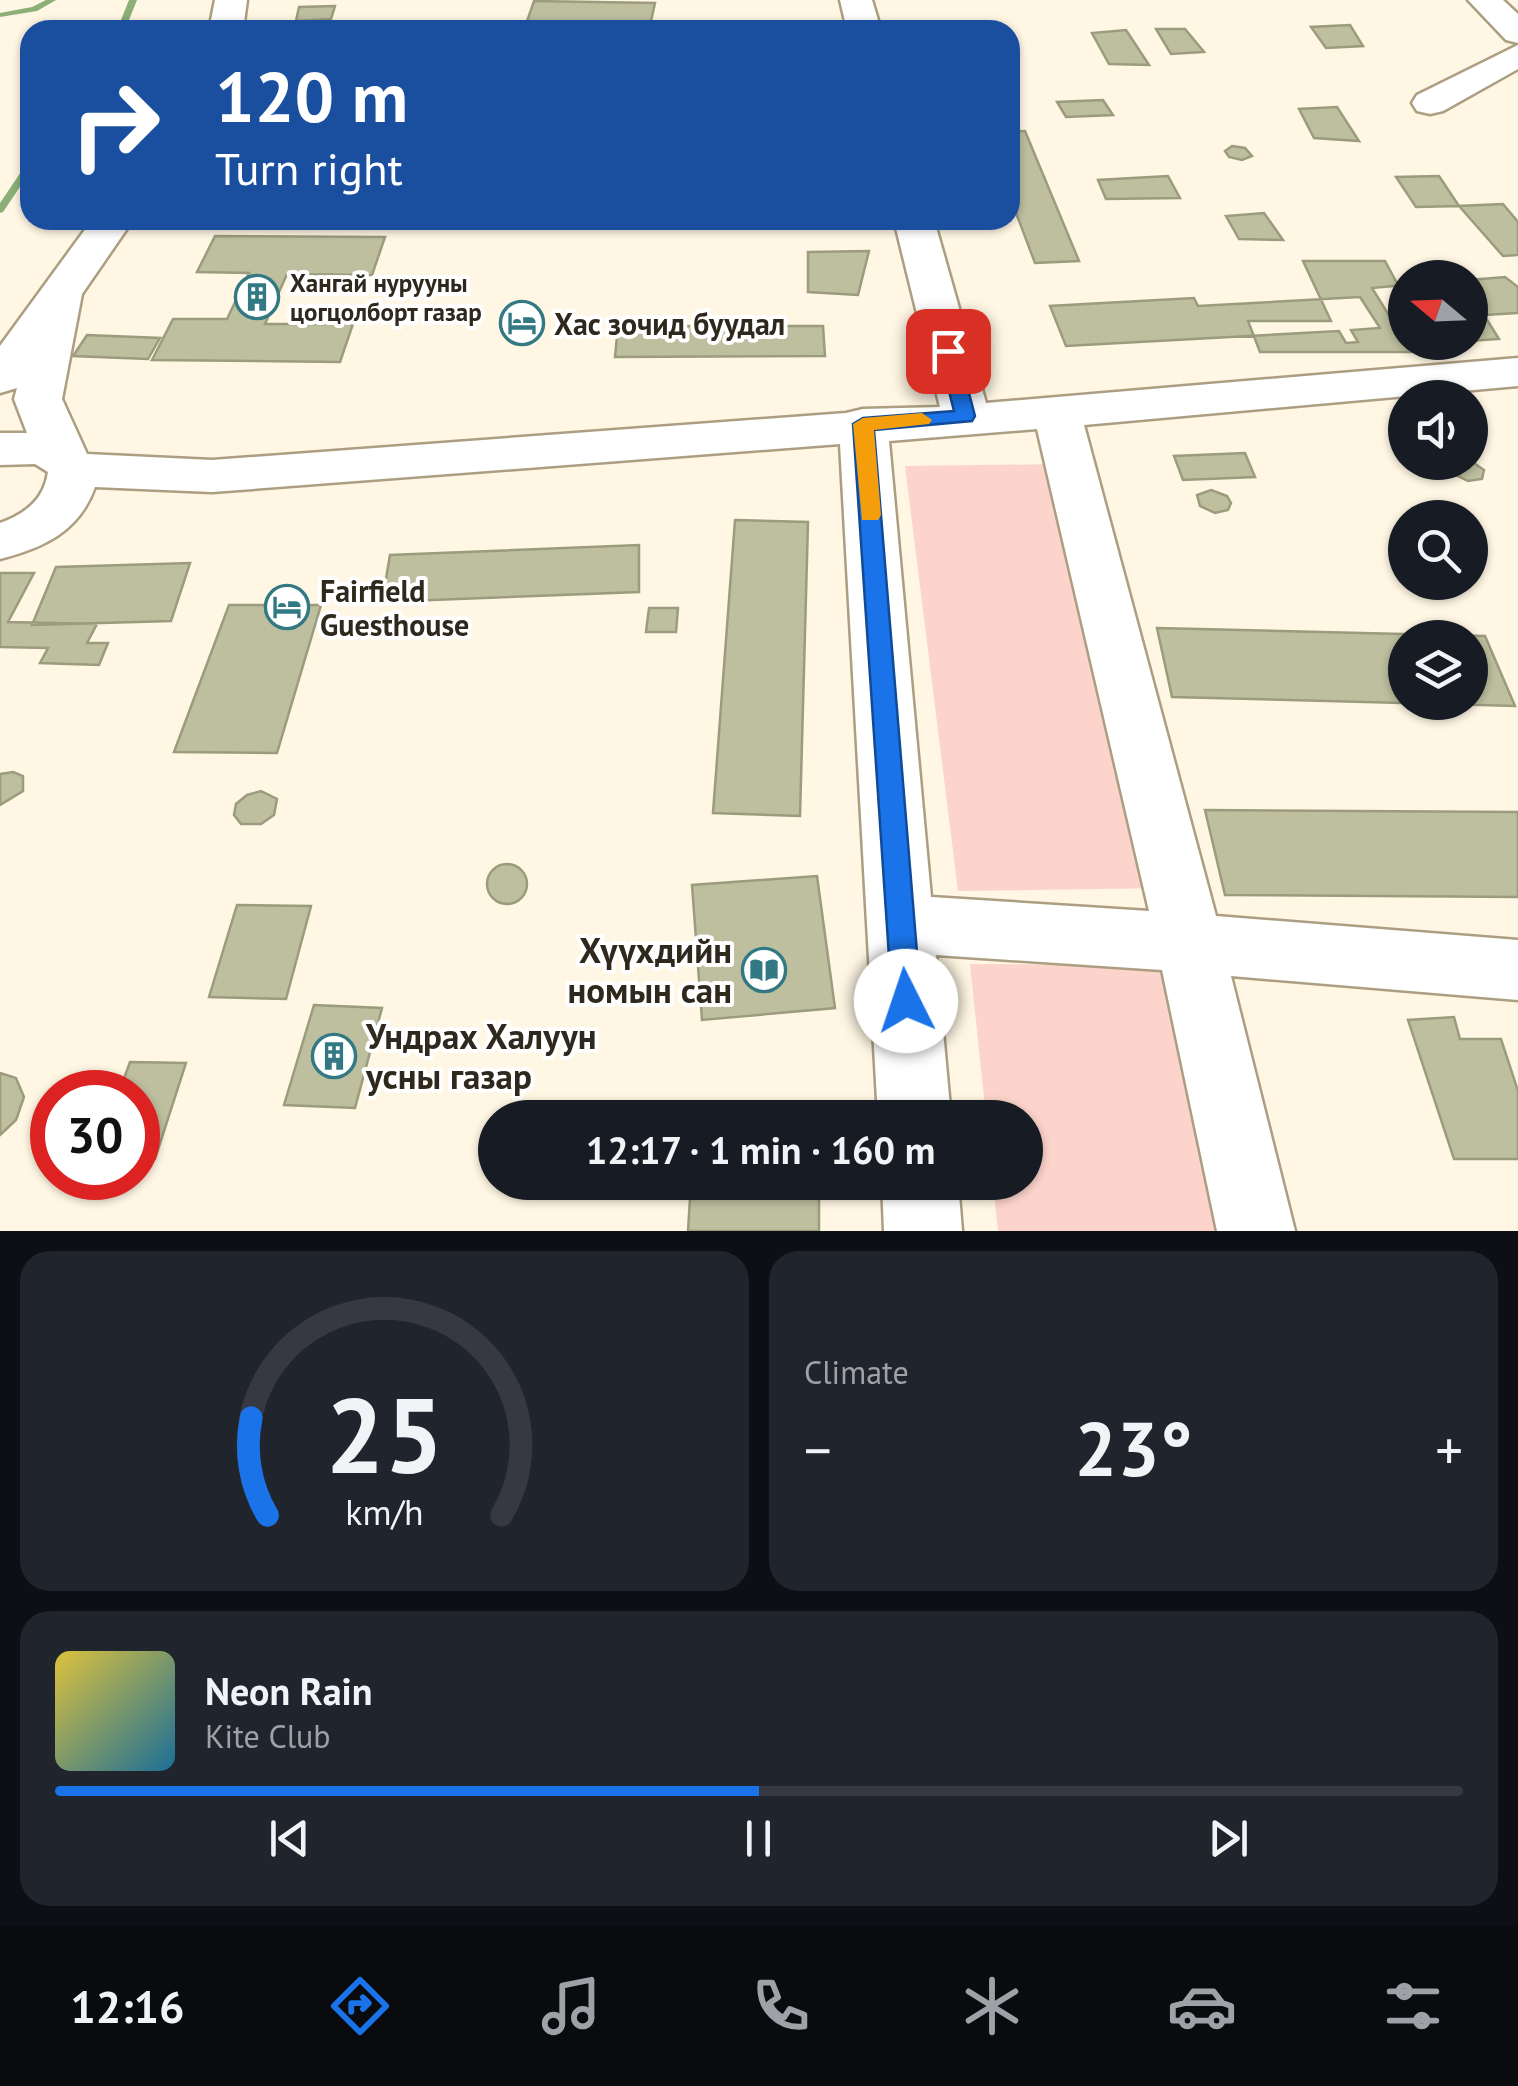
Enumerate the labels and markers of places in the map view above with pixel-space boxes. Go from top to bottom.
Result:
place label: Хангай нурууны цогцолборт газар [290,267,482,328]
building icon: Хангай нурууны цогцолборт газар [234,274,280,320]
hotel icon: Хас зочид буудал [499,300,545,346]
place label: Хас зочид буудал [554,304,785,343]
pin [906,309,991,394]
place label: Fairfield Guesthouse [320,571,469,644]
hotel icon: Fairfield Guesthouse [264,584,310,630]
place label: Хүүхдийн номын сан [568,927,732,1013]
library icon: Хүүхдийн номын сан [741,947,787,993]
place label: Ундрах Халуун усны газар [365,1013,596,1099]
building icon: Ундрах Халуун усны газар [311,1033,357,1079]

